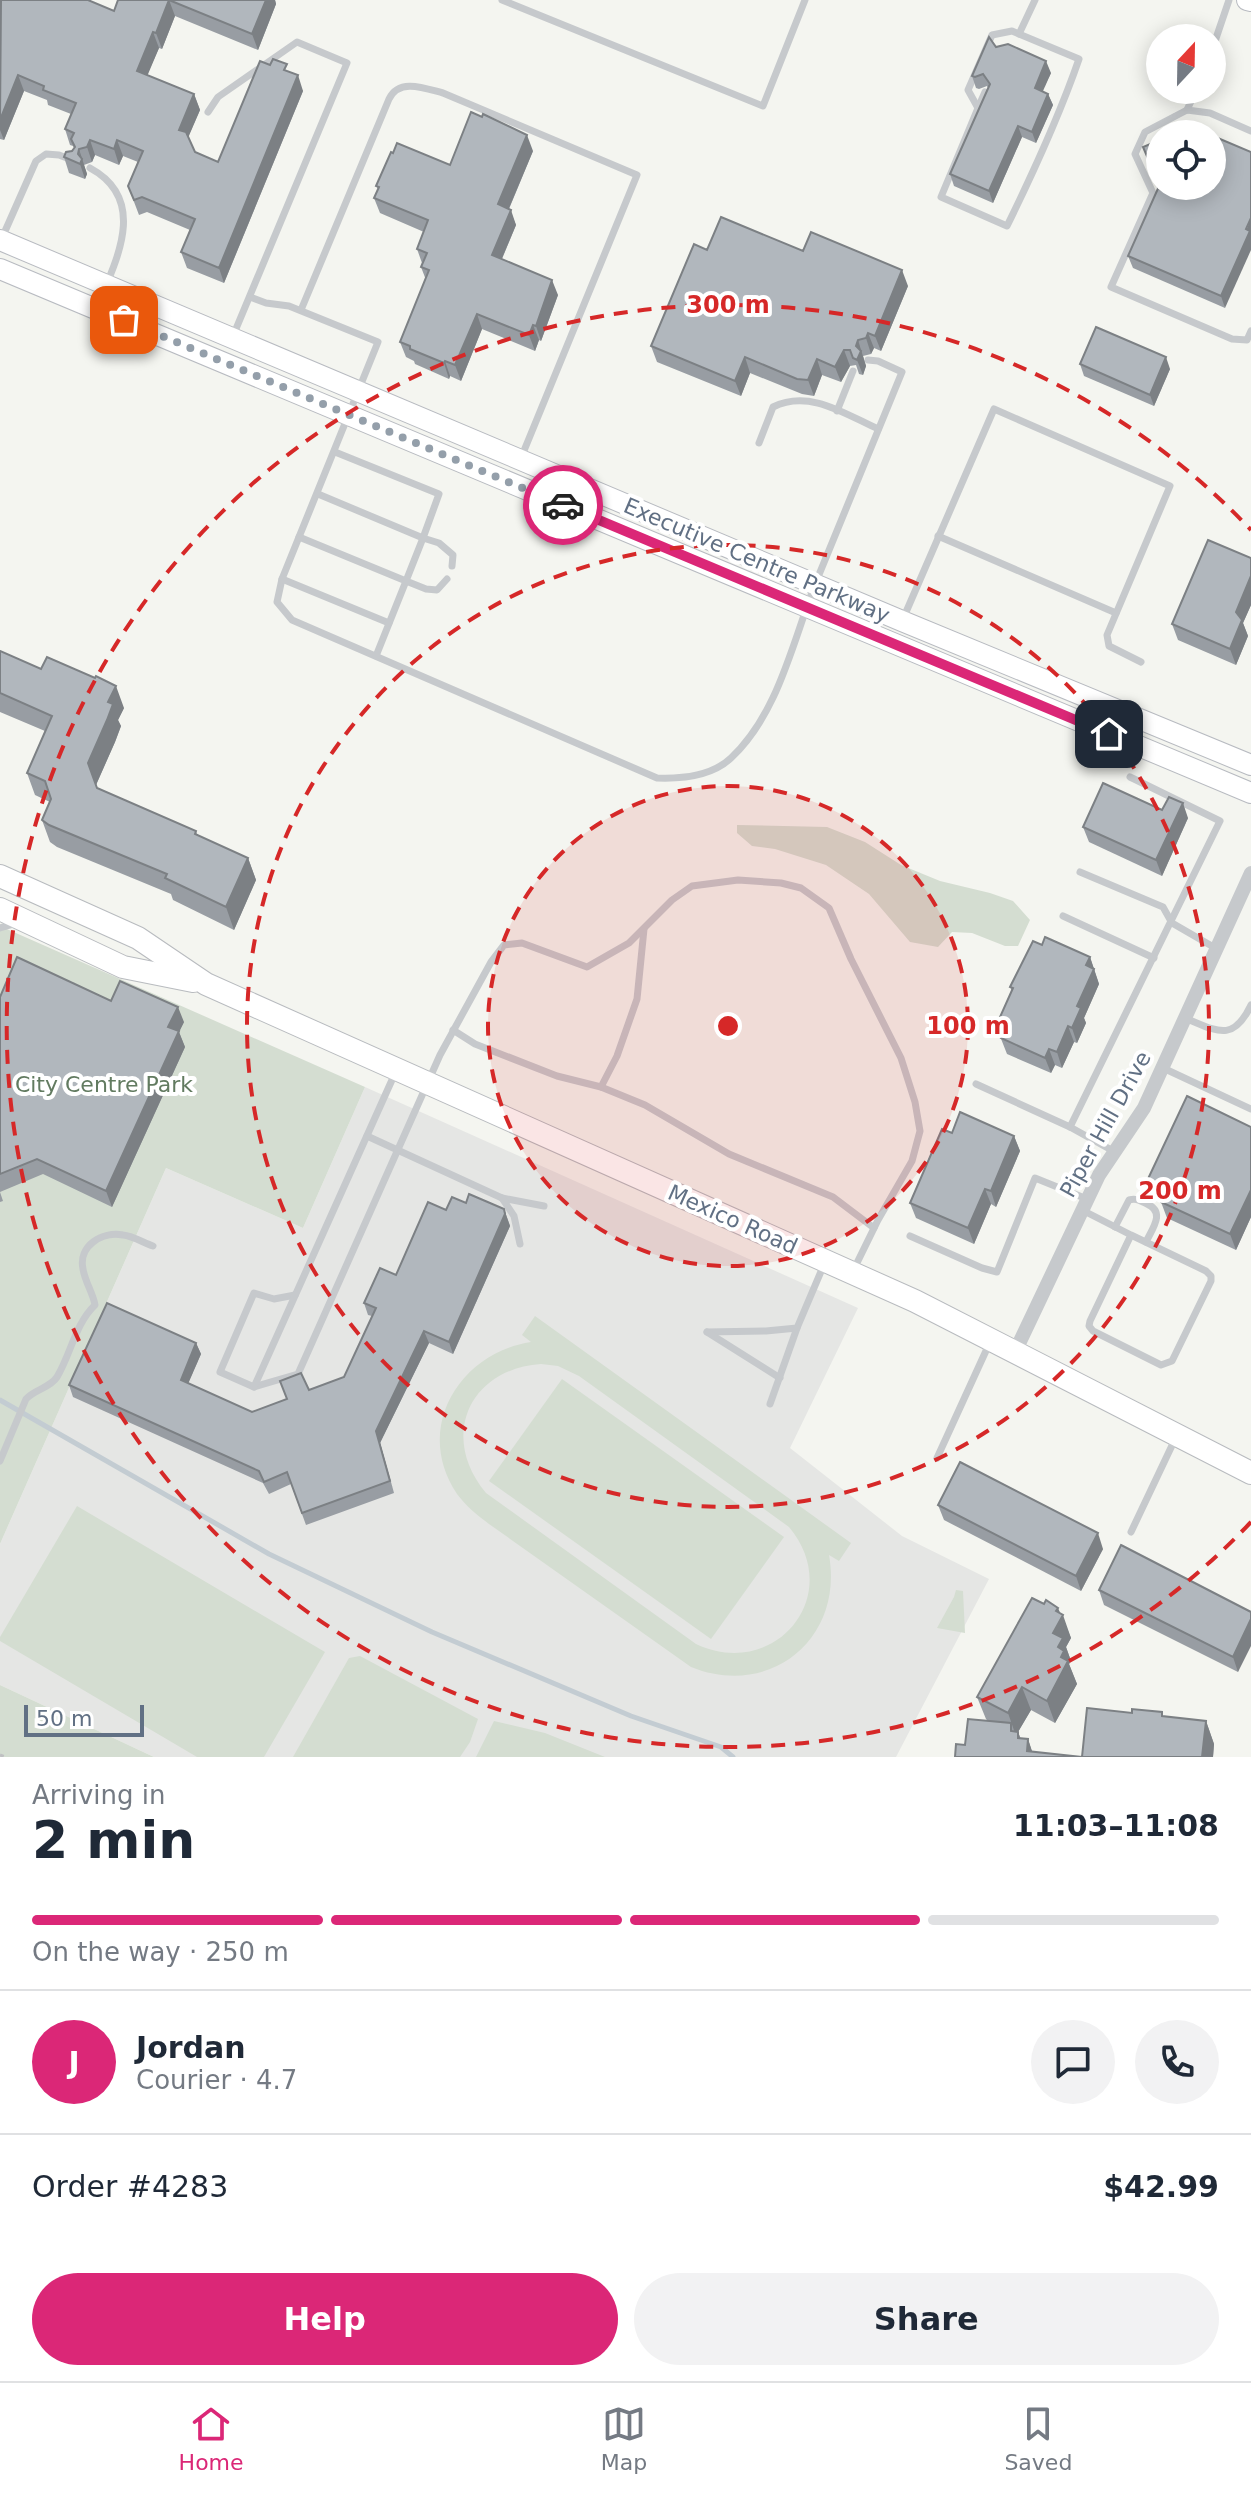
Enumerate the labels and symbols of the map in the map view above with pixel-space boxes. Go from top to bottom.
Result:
north arrow [1146,24,1226,104]
pin [90,286,158,354]
text: 300 m [686,291,770,319]
courier [523,465,603,545]
street label: Executive Centre Parkway [620,493,894,628]
pin [1075,700,1143,768]
centre of rings [714,1012,742,1040]
text: 100 m [926,1012,1010,1040]
street label: Piper Hill Drive [1055,1047,1156,1202]
park label: City Centre Park [15,1072,193,1097]
text: 200 m [1138,1177,1222,1205]
street label: Mexico Road [664,1180,801,1259]
scale bar [24,1701,144,1737]

